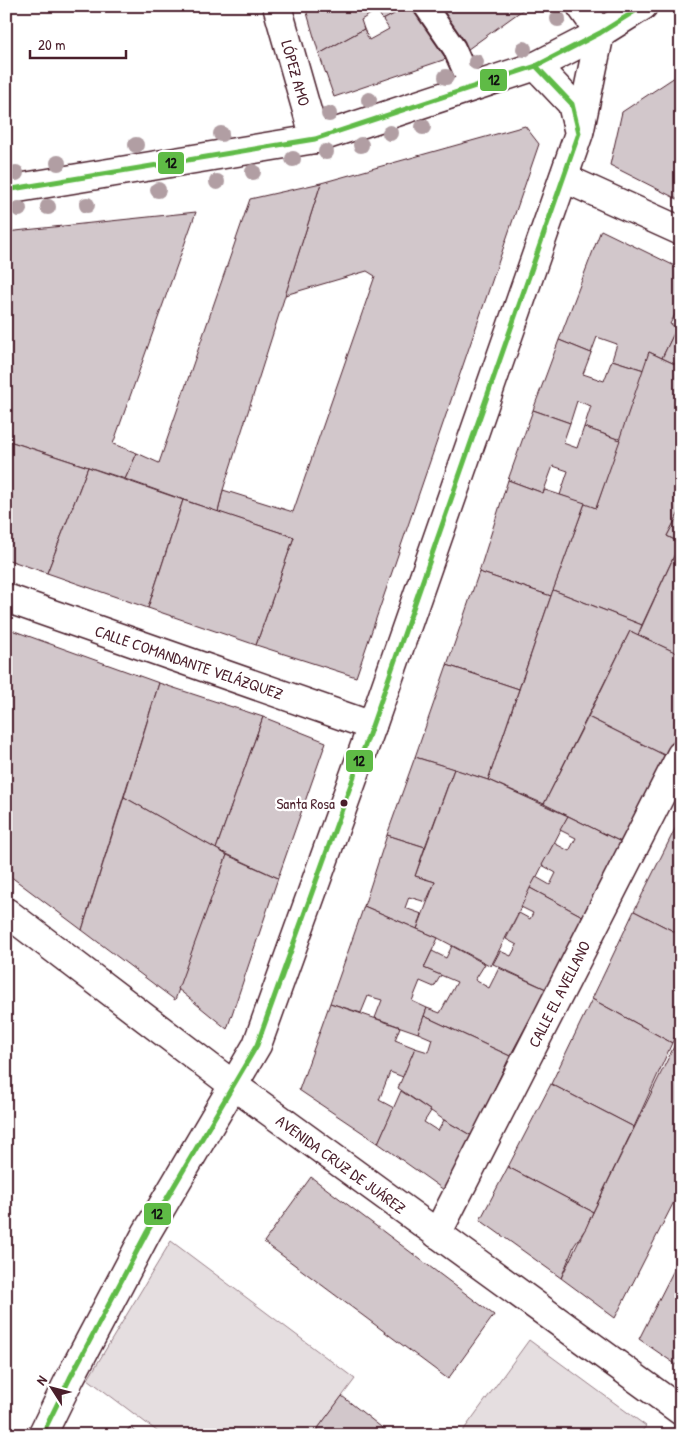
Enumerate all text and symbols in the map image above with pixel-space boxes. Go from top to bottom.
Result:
scale bar [30,28,126,60]
text: 20 m [38,34,65,55]
street label: LÓPEZ AMO [276,37,316,109]
line badge: 12 [479,68,508,92]
text: 12 [488,70,500,89]
line badge: 12 [157,151,185,175]
text: 12 [165,153,177,172]
street label: CALLE COMANDANTE VELÁZQUEZ [92,619,286,705]
line badge: 12 [345,749,374,773]
text: 12 [353,751,365,770]
place label: Santa Rosa [276,793,335,814]
marker: Santa Rosa [339,798,349,808]
street label: CALLE EL AVELLANO [523,937,595,1051]
street label: AVENIDA CRUZ DE JUÁREZ [272,1109,410,1219]
line badge: 12 [143,1202,172,1226]
text: 12 [151,1204,163,1223]
north arrow [28,1364,78,1414]
text: N [31,1371,51,1389]

